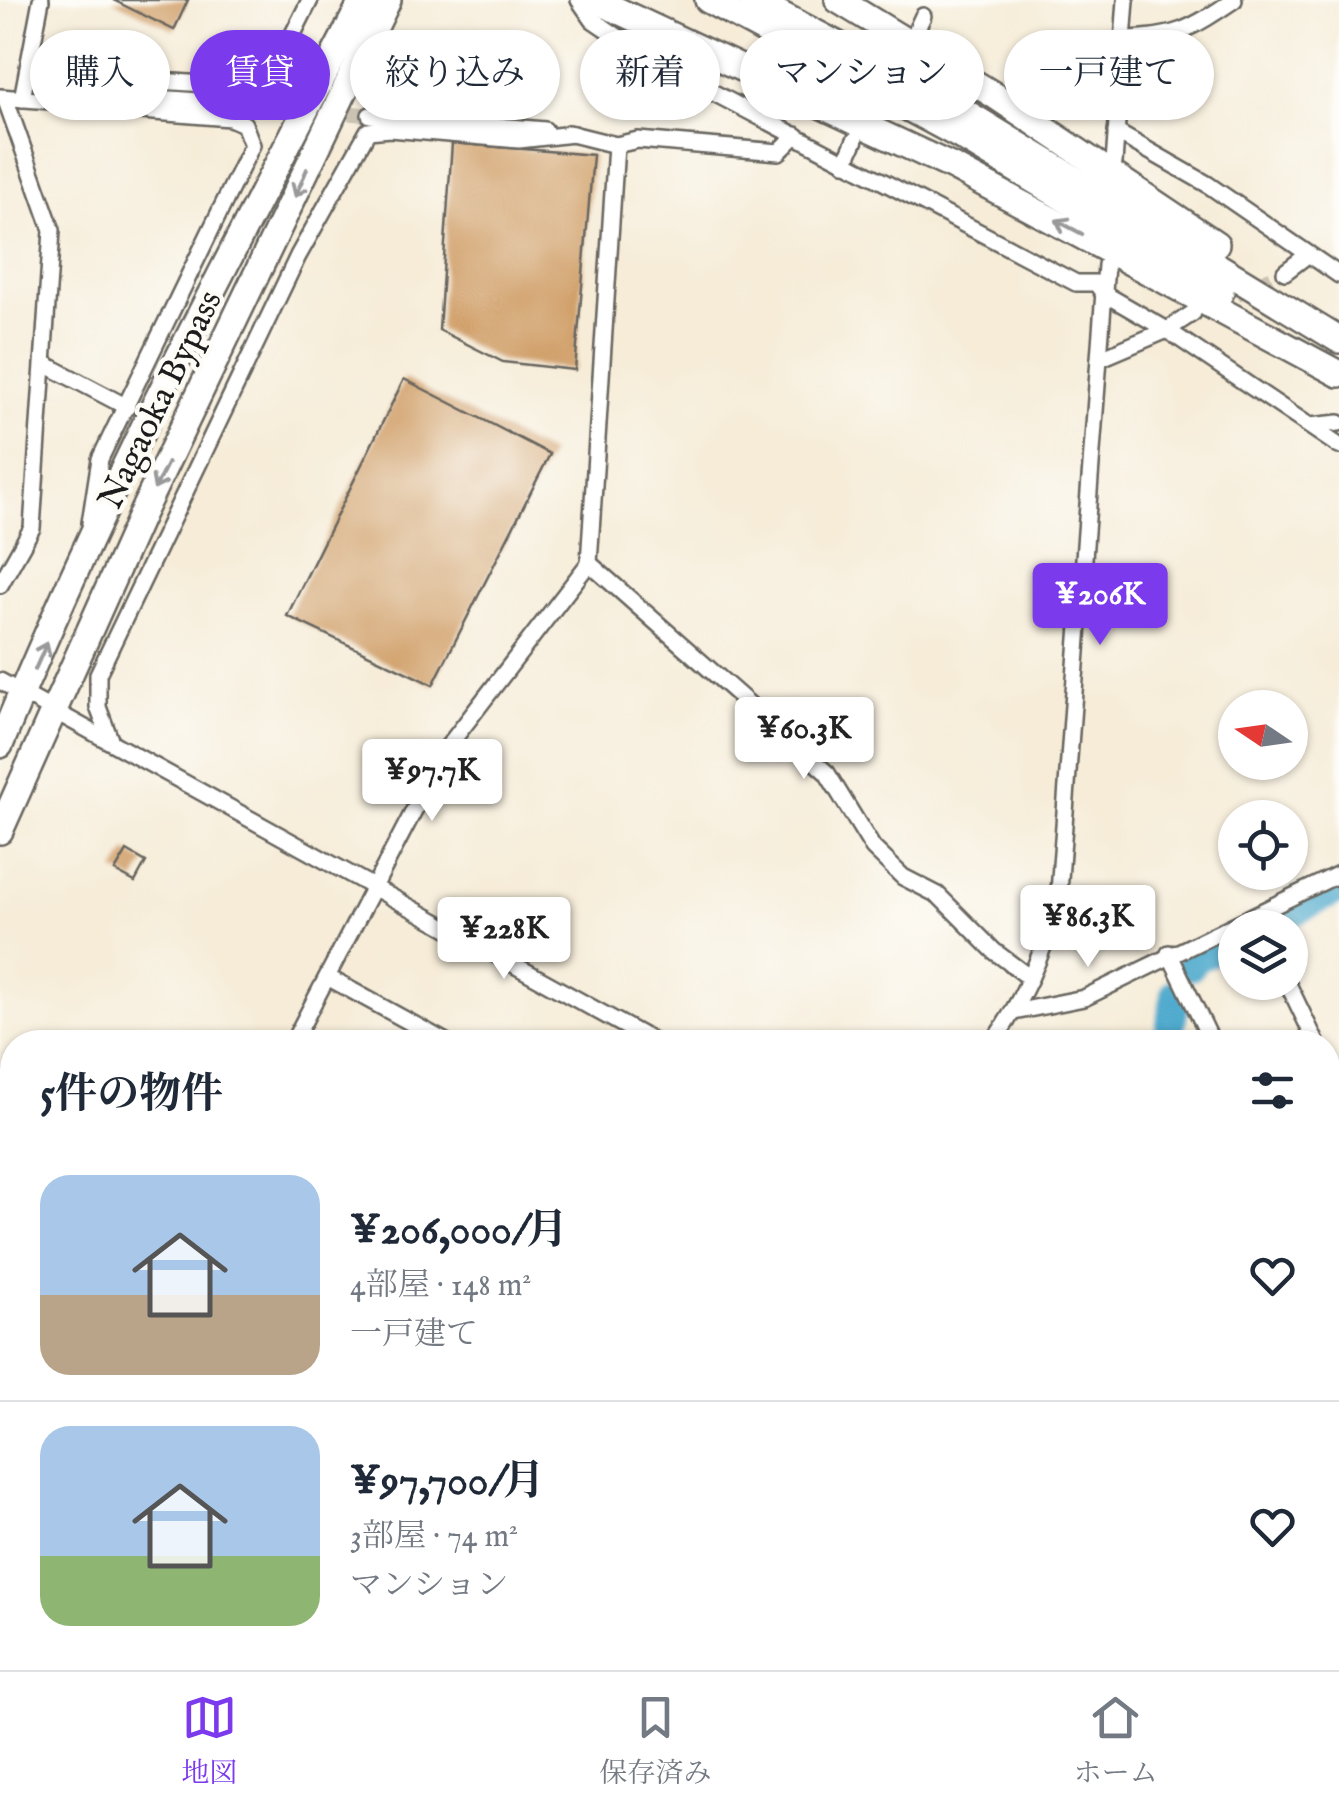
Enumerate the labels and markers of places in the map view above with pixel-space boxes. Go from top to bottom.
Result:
pin: ¥206K [1030,563,1170,648]
pin: ¥60.3K [723,697,885,782]
pin: ¥97.7K [351,739,513,824]
pin: ¥86.3K [1007,885,1169,970]
pin: ¥228K [434,897,574,982]

